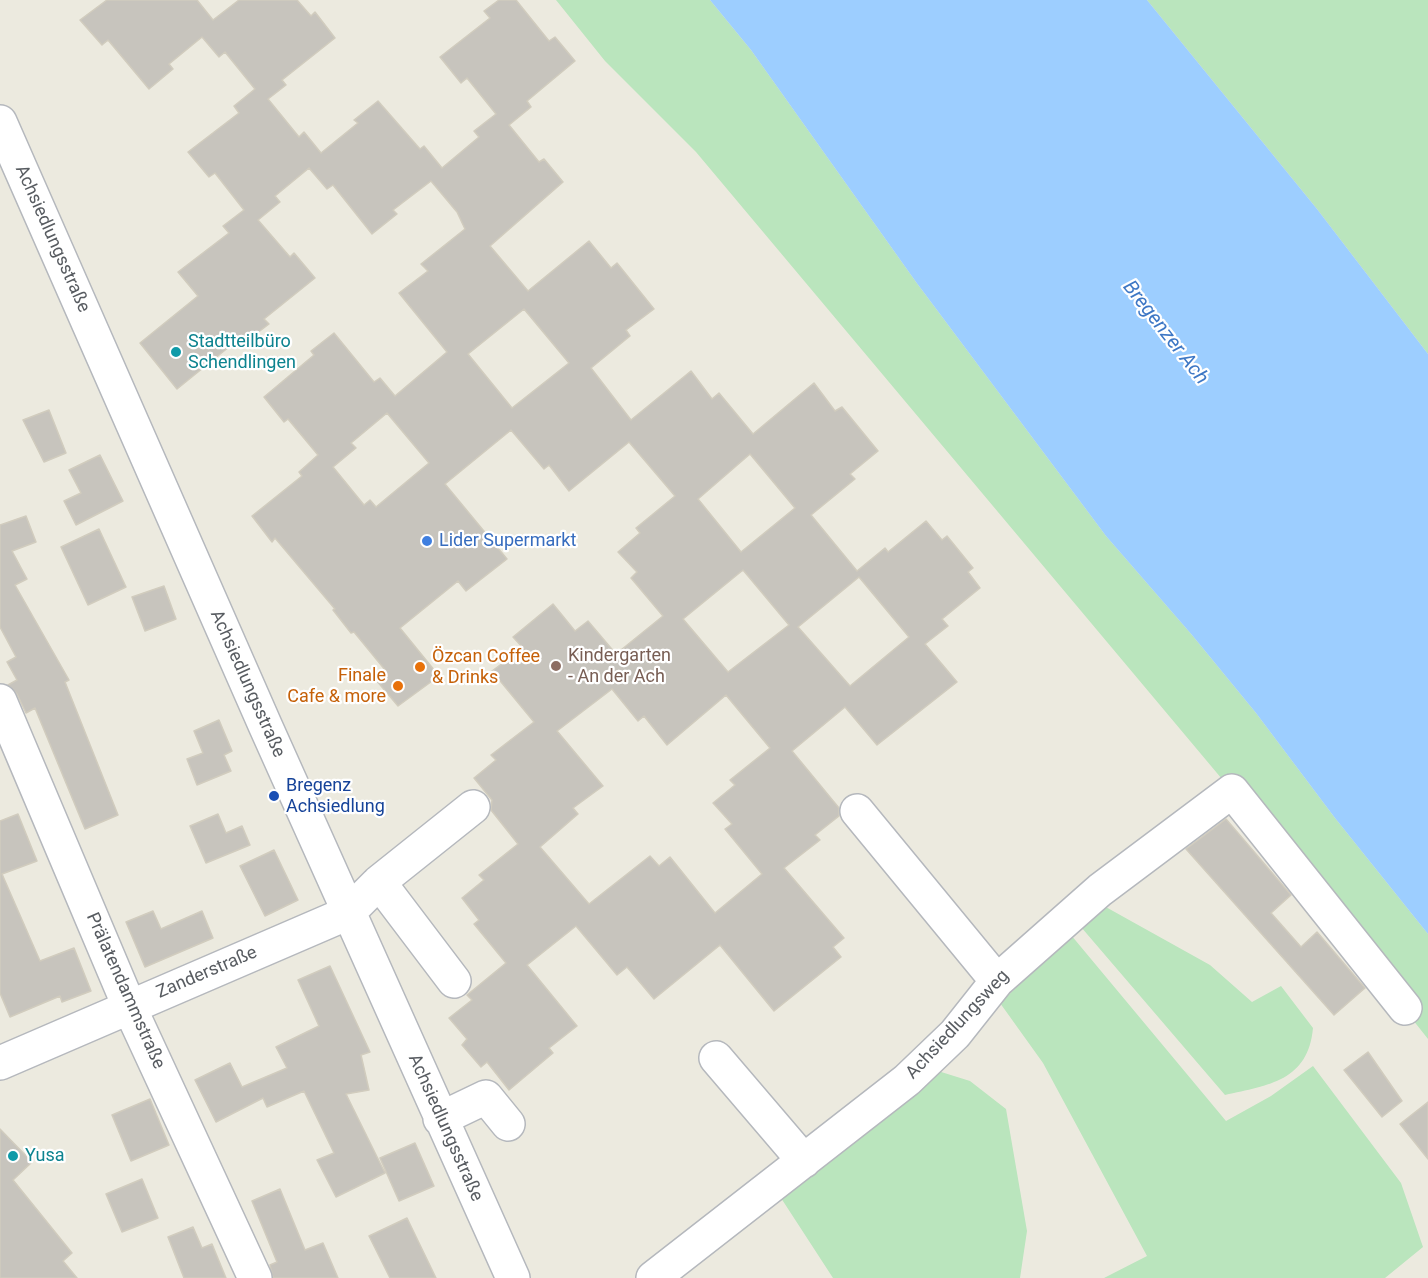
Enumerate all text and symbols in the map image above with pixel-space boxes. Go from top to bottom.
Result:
street label: Achsiedlungsstraße [10,162,94,316]
water label: Bregenzer Ach [1117,276,1213,390]
place label: Stadtteilbüro Schendlingen [188,331,296,374]
marker: Stadtteilbüro Schendlingen [169,345,183,359]
place label: Lider Supermarkt [439,530,576,552]
marker: Lider Supermarkt [420,534,434,548]
street label: Achsiedlungsstraße [205,607,289,761]
place label: Kindergarten - An der Ach [568,645,671,688]
place label: Özcan Coffee & Drinks [432,646,540,688]
marker: Kindergarten - An der Ach [549,659,563,673]
marker: Özcan Coffee & Drinks [413,660,427,674]
place label: Finale Cafe & more [287,665,386,708]
marker: Finale Cafe & more [391,679,405,693]
place label: Bregenz Achsiedlung [286,775,385,818]
marker: Bregenz Achsiedlung [267,789,281,803]
street label: Prälatendammstraße [81,909,169,1073]
street label: Zanderstraße [153,942,261,1004]
street label: Achsiedlungsweg [902,966,1014,1084]
street label: Achsiedlungsstraße [403,1051,487,1205]
place label: Yusa [25,1145,64,1167]
marker: Yusa [6,1149,20,1163]

